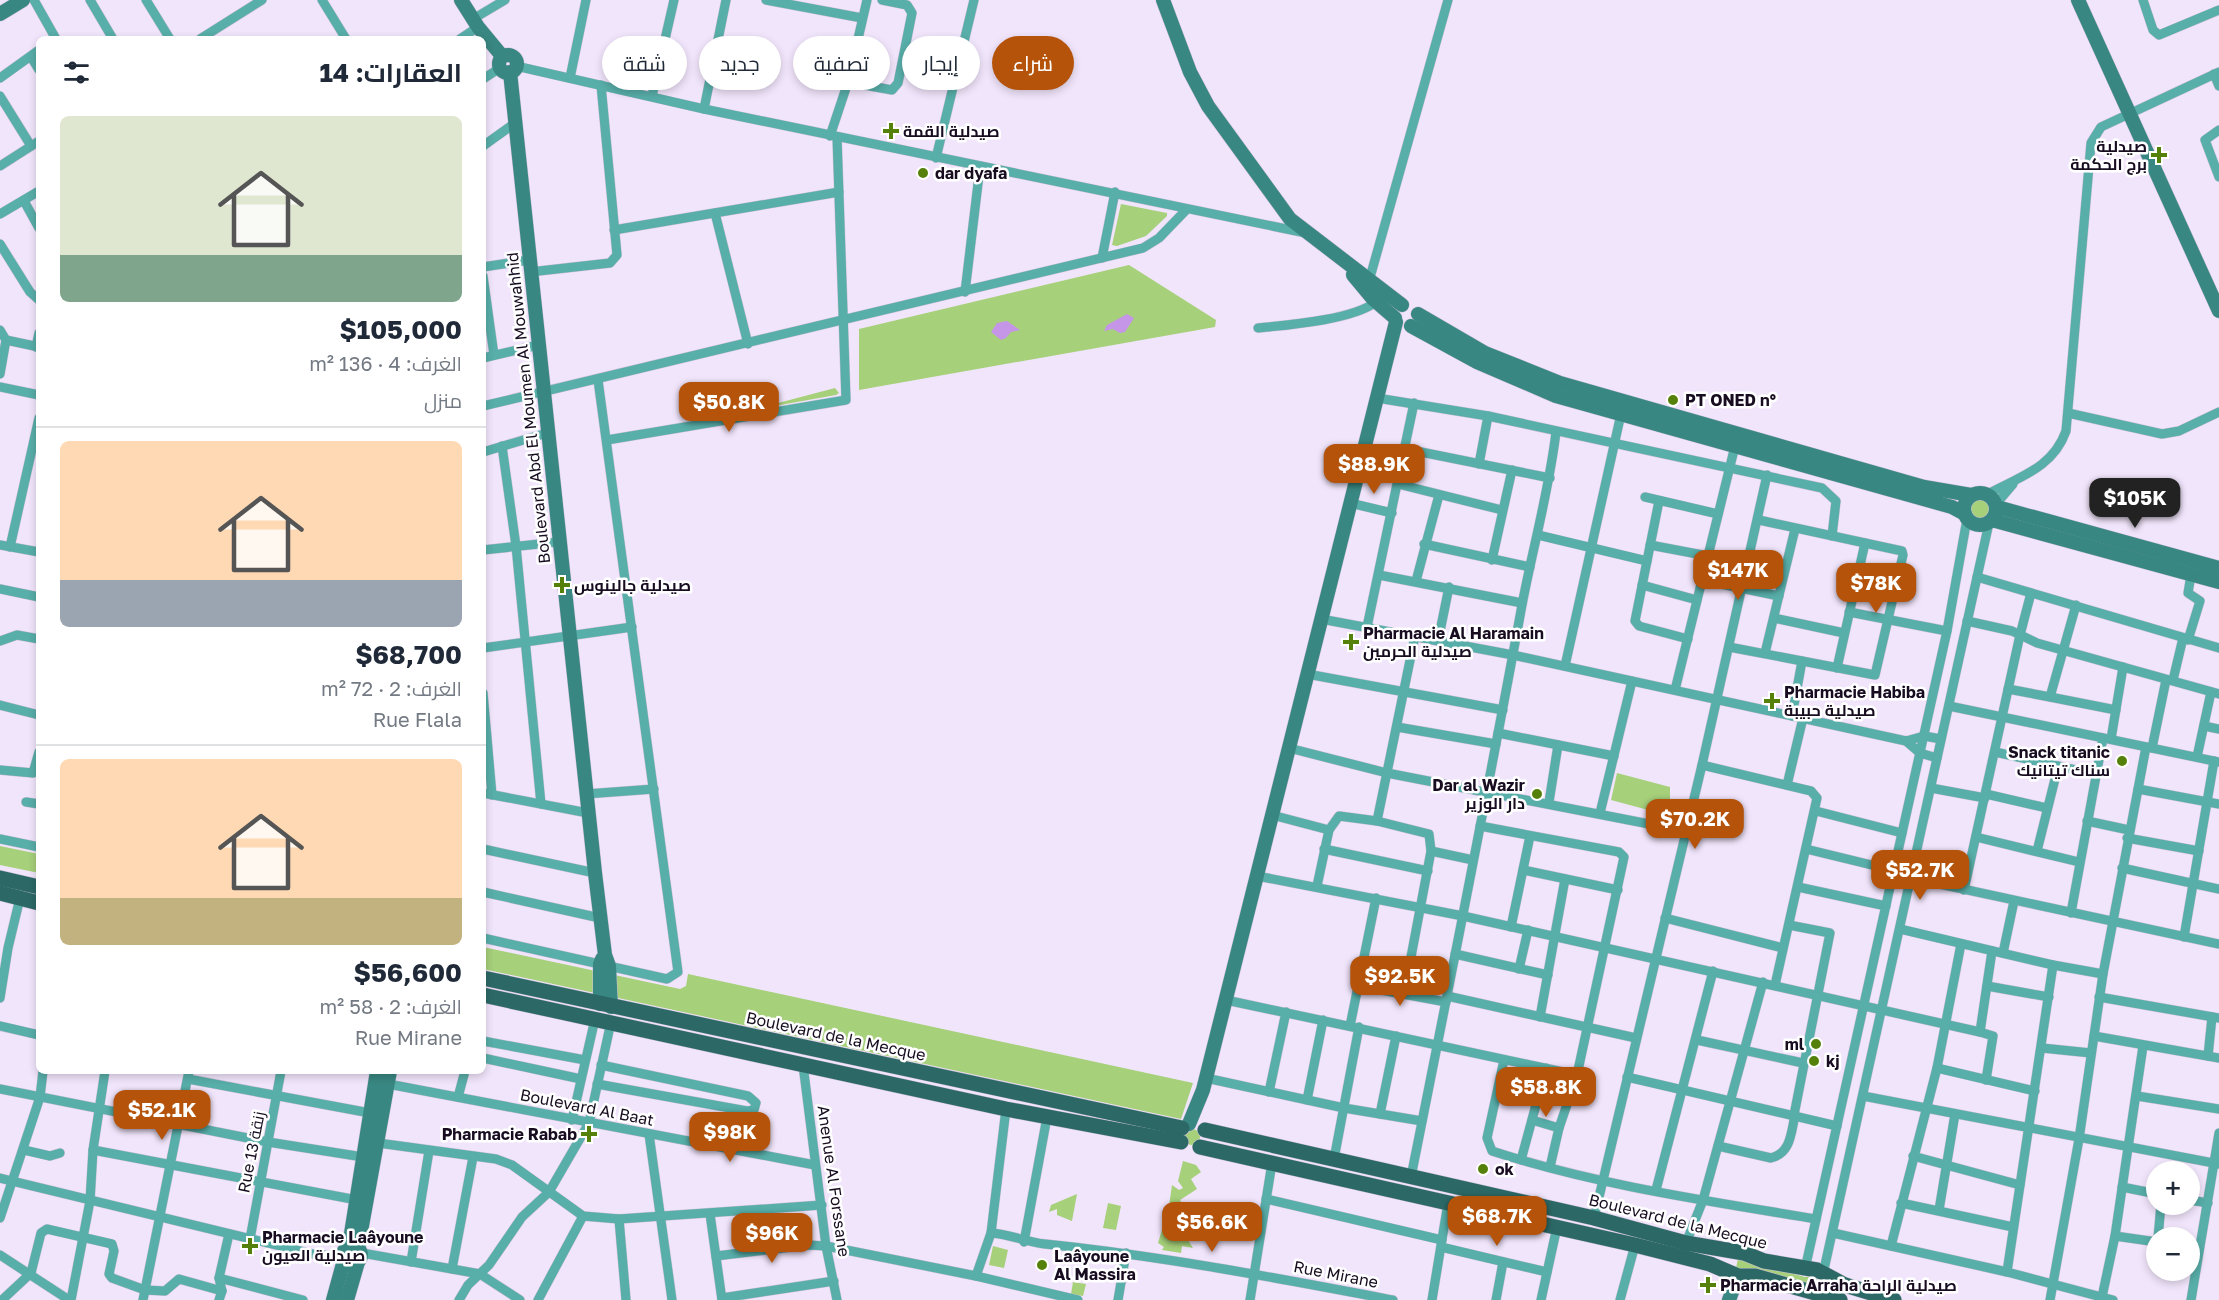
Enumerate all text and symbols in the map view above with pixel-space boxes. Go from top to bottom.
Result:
chip: شقة [602,36,687,90]
chip: جديد [699,36,781,90]
chip: تصفية [793,36,890,90]
chip: إيجار [902,36,980,90]
chip: شراء [992,36,1074,90]
icon: filters [60,56,93,89]
text: العقارات: 14 [319,57,462,88]
place label: صيدلية القمة [903,121,999,141]
marker: صيدلية القمة [884,124,898,138]
place label: صيدلية برج الحكمة [2070,136,2147,175]
marker: صيدلية برج الحكمة [2152,148,2166,162]
icon: home [207,155,315,263]
place label: dar dyafa [935,163,1007,183]
marker: dar dyafa [916,166,930,180]
street label: Boulevard Abd El Moumen Al Mouwahhid [502,251,554,565]
text: $105,000 [339,314,462,345]
text: الغرف: 4 · 136 m² [309,351,462,375]
pin: $50.8K [680,382,778,433]
text: منزل [424,388,462,412]
text: $50.8K [693,389,765,413]
place label: PT ONED n° [1685,390,1776,410]
marker: PT ONED n° [1666,393,1680,407]
pin: $88.9K [1325,444,1423,495]
text: $88.9K [1338,451,1410,475]
pin: $105K [2093,478,2177,529]
icon: home [207,480,315,588]
text: $105K [2103,485,2167,509]
pin: $147K [1696,550,1780,601]
text: $147K [1707,557,1769,581]
pin: $78K [1840,563,1912,614]
text: $78K [1850,570,1902,594]
place label: صيدلية جالينوس [574,575,691,595]
marker: صيدلية جالينوس [555,578,569,592]
place label: Pharmacie Al Haramain صيدلية الحرمين [1363,623,1544,661]
marker: Pharmacie Al Haramain صيدلية الحرمين [1344,635,1358,649]
text: $68,700 [355,639,462,670]
text: الغرف: 2 · 72 m² [321,676,462,700]
place label: Pharmacie Habiba صيدلية حبيبة [1784,682,1925,720]
marker: Pharmacie Habiba صيدلية حبيبة [1765,694,1779,708]
text: Rue Flala [373,707,462,731]
place label: Snack titanic سناك تيتانيك [2008,742,2110,780]
marker: Snack titanic سناك تيتانيك [2115,754,2129,768]
place label: Dar al Wazir دار الوزير [1432,775,1525,813]
marker: Dar al Wazir دار الوزير [1530,787,1544,801]
icon: home [207,798,315,906]
pin: $70.2K [1646,799,1744,850]
text: $70.2K [1660,806,1730,830]
pin: $52.7K [1871,850,1969,901]
text: $52.7K [1885,857,1955,881]
pin: $92.5K [1351,956,1449,1007]
text: $56,600 [354,957,462,988]
text: $92.5K [1364,963,1436,987]
text: الغرف: 2 · 58 m² [319,994,462,1018]
street label: Boulevard de la Mecque [744,1007,928,1065]
text: Rue Mirane [355,1025,462,1049]
place label: ml [1785,1034,1805,1054]
marker: ml [1809,1037,1823,1051]
place label: kj [1826,1051,1840,1071]
marker: kj [1807,1054,1821,1068]
pin: $58.8K [1497,1067,1595,1118]
text: $58.8K [1510,1074,1582,1098]
street label: Boulevard Al Baat [518,1084,656,1130]
pin: $52.1K [113,1090,211,1141]
text: $52.1K [128,1097,197,1121]
street label: Anenue Al Forssane [813,1104,855,1258]
street label: Rue 13 زنقة [233,1110,269,1194]
pin: $98K [694,1112,766,1163]
text: $98K [703,1119,757,1143]
place label: Pharmacie Rabab [442,1124,577,1144]
marker: Pharmacie Rabab [582,1127,596,1141]
place label: ok [1495,1159,1515,1179]
map controls [2146,1161,2200,1281]
button: + [2146,1161,2200,1215]
marker: ok [1476,1162,1490,1176]
street label: Boulevard de la Mecque [1587,1189,1769,1253]
pin: $68.7K [1448,1196,1546,1247]
pin: $56.6K [1163,1202,1261,1253]
text: $68.7K [1462,1203,1532,1227]
text: $56.6K [1176,1209,1248,1233]
pin: $96K [736,1213,808,1264]
text: $96K [745,1220,799,1244]
place label: Pharmacie Laâyoune صيدلية العيون [262,1227,423,1265]
button: − [2146,1227,2200,1281]
marker: Pharmacie Laâyoune صيدلية العيون [243,1239,257,1253]
place label: Laâyoune Al Massira [1054,1246,1136,1284]
street label: Rue Mirane [1292,1256,1380,1292]
marker: Laâyoune Al Massira [1035,1258,1049,1272]
place label: Pharmacie Arraha صيدلية الراحة [1720,1275,1957,1295]
marker: Pharmacie Arraha صيدلية الراحة [1701,1278,1715,1292]

